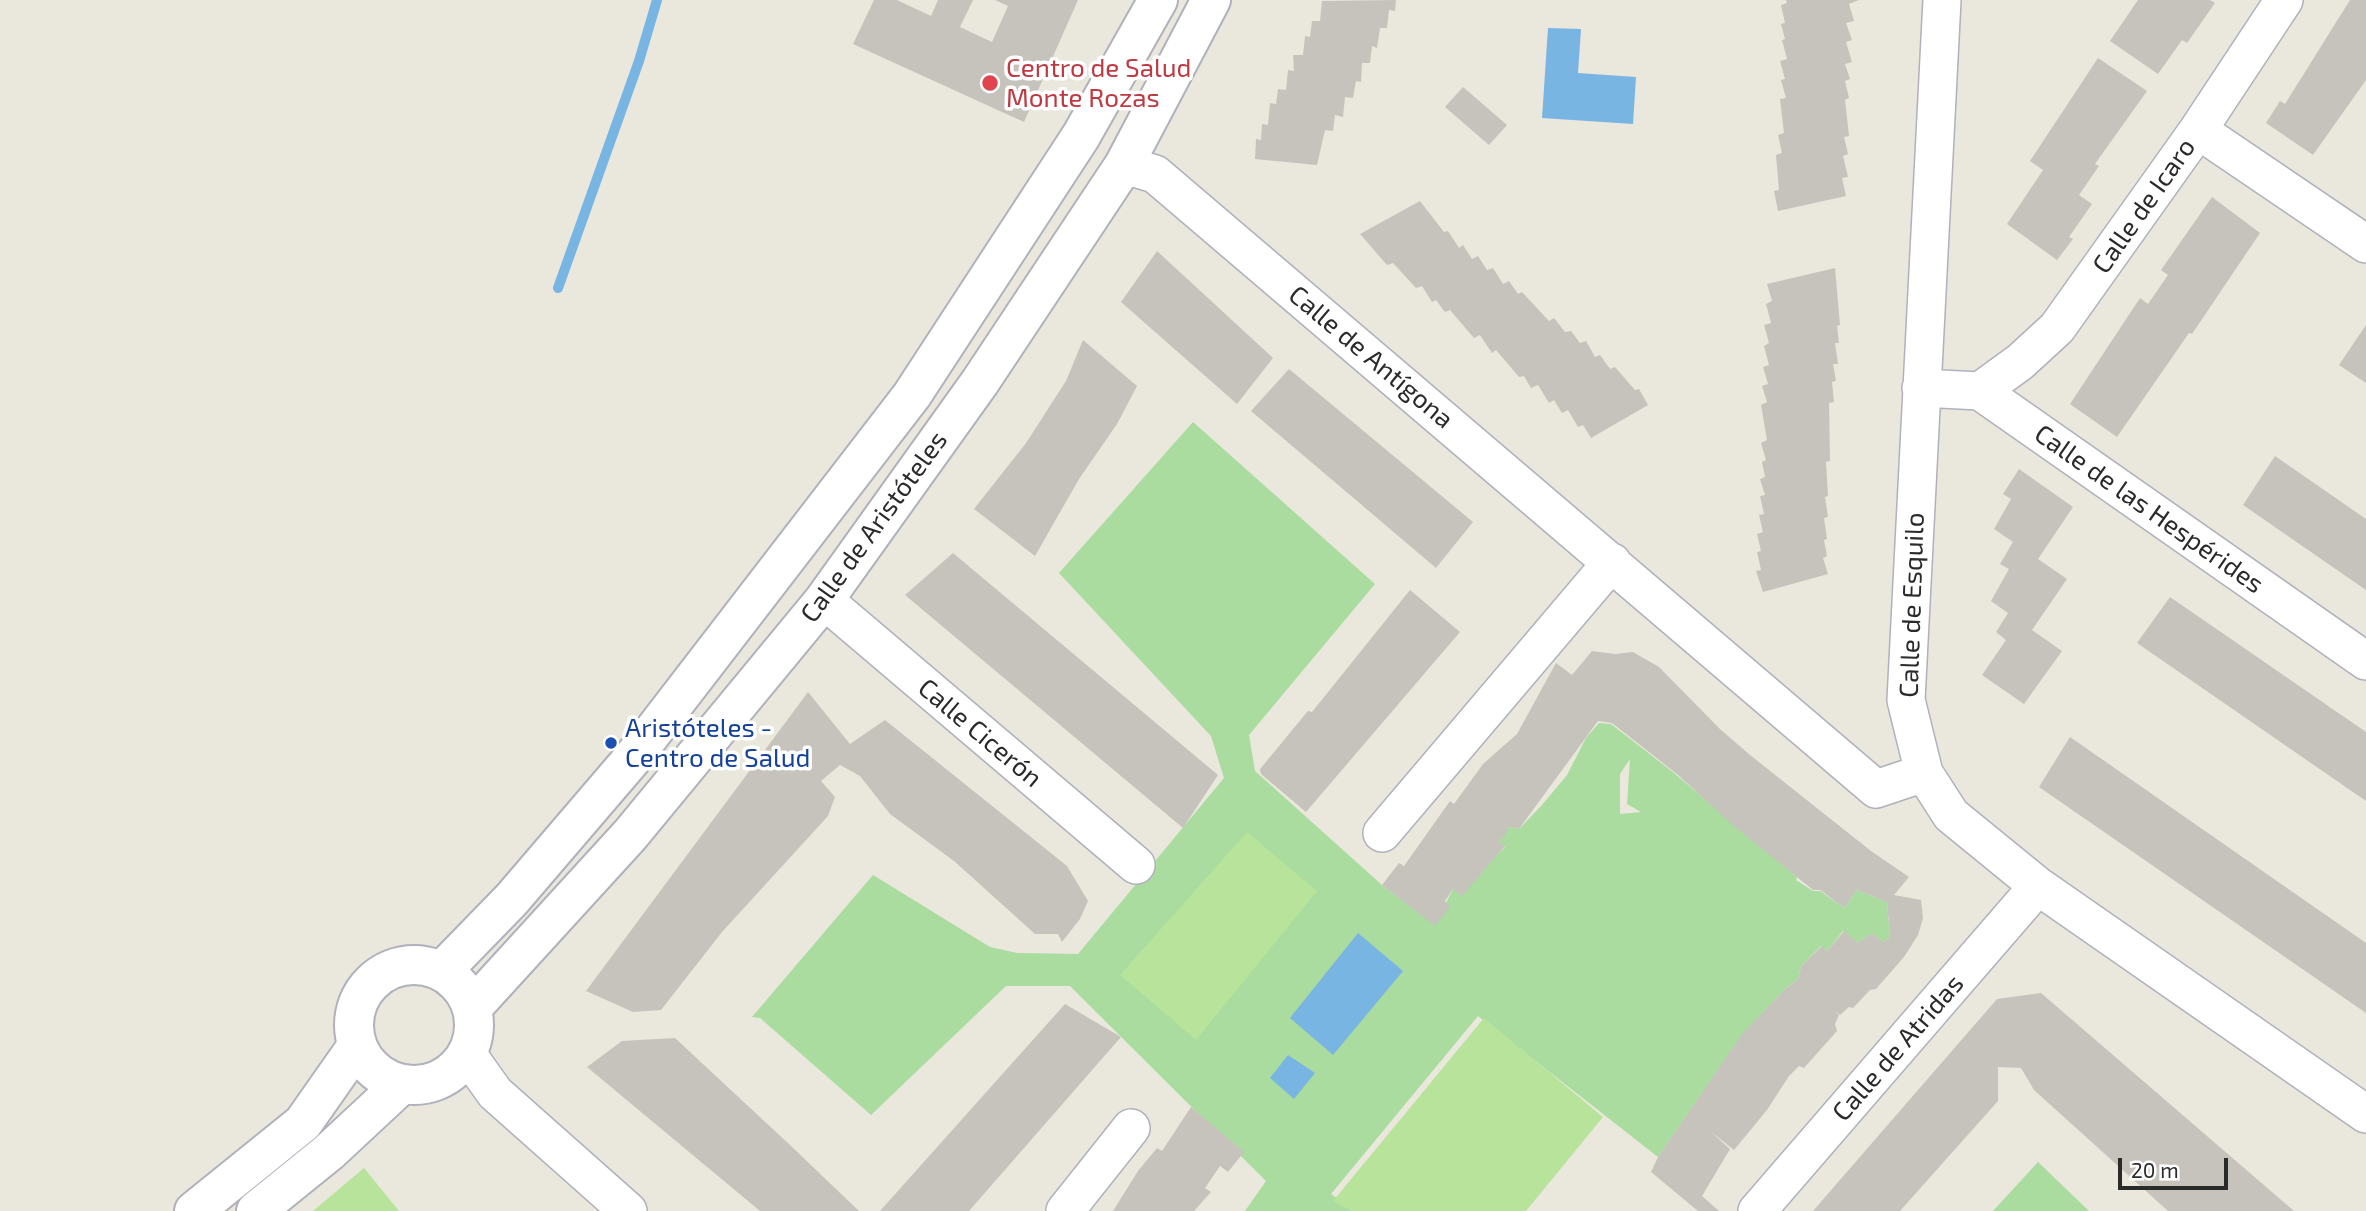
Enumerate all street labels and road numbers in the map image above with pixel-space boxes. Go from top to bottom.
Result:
street label: Calle de Icaro [2086,132,2202,280]
street label: Calle de Antígona [1282,279,1460,435]
street label: Calle de las Hespérides [2028,418,2270,600]
street label: Calle de Aristóteles [794,425,954,629]
street label: Calle de Esquilo [1893,512,1931,698]
street label: Calle Cicerón [912,672,1048,794]
street label: Calle de Atridas [1826,968,1970,1128]

